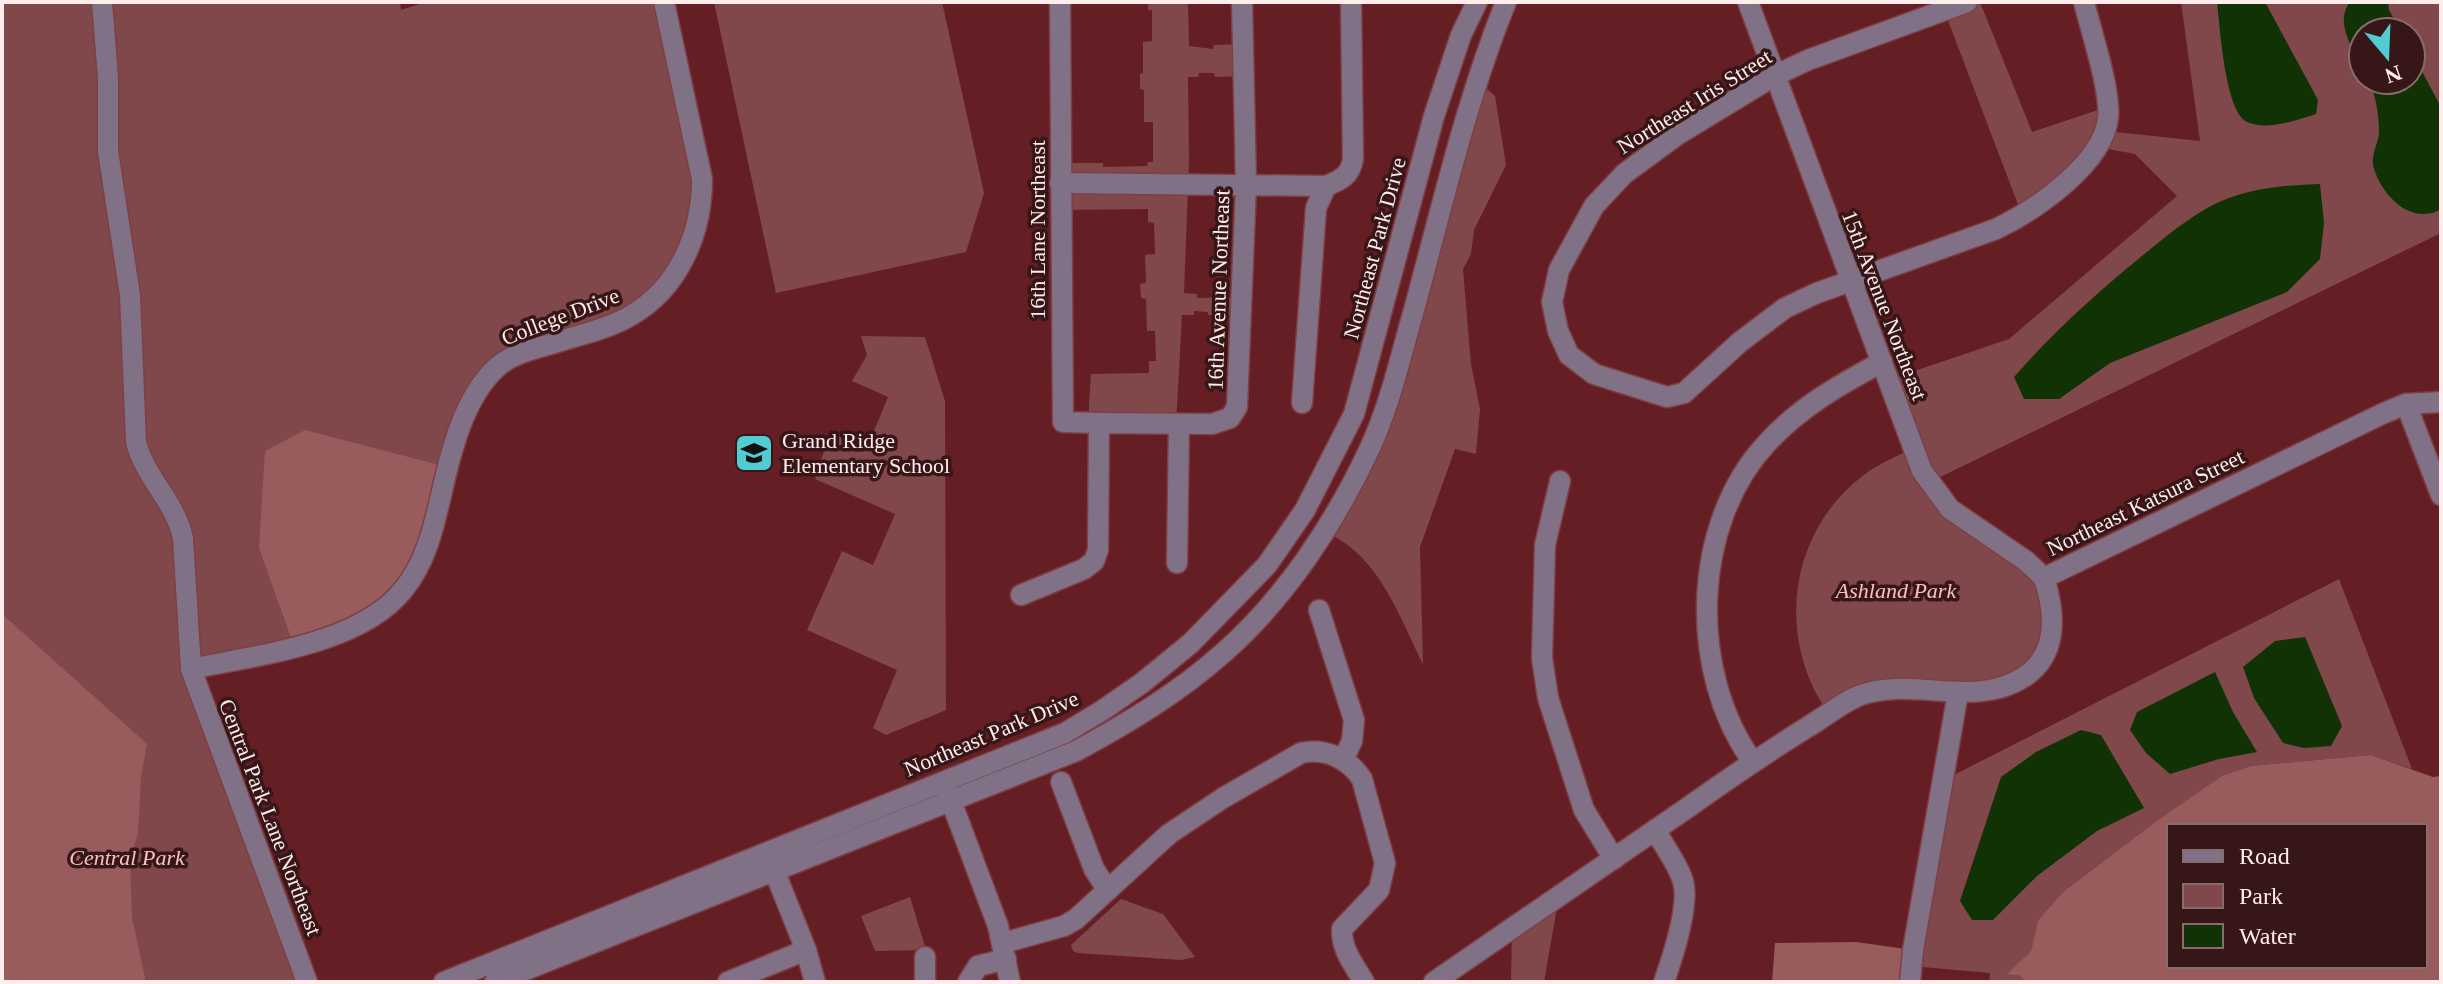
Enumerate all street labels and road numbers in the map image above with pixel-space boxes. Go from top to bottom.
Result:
street label: Northeast Iris Street [1613,44,1776,159]
street label: 16th Lane Northeast [1025,140,1050,320]
street label: Northeast Park Drive [1338,155,1411,342]
street label: 16th Avenue Northeast [1202,189,1235,391]
street label: 15th Avenue Northeast [1837,207,1932,404]
street label: College Drive [498,283,623,350]
street label: Northeast Katsura Street [2043,444,2248,561]
street label: Northeast Park Drive [900,685,1082,781]
street label: Central Park Lane Northeast [214,695,327,939]

